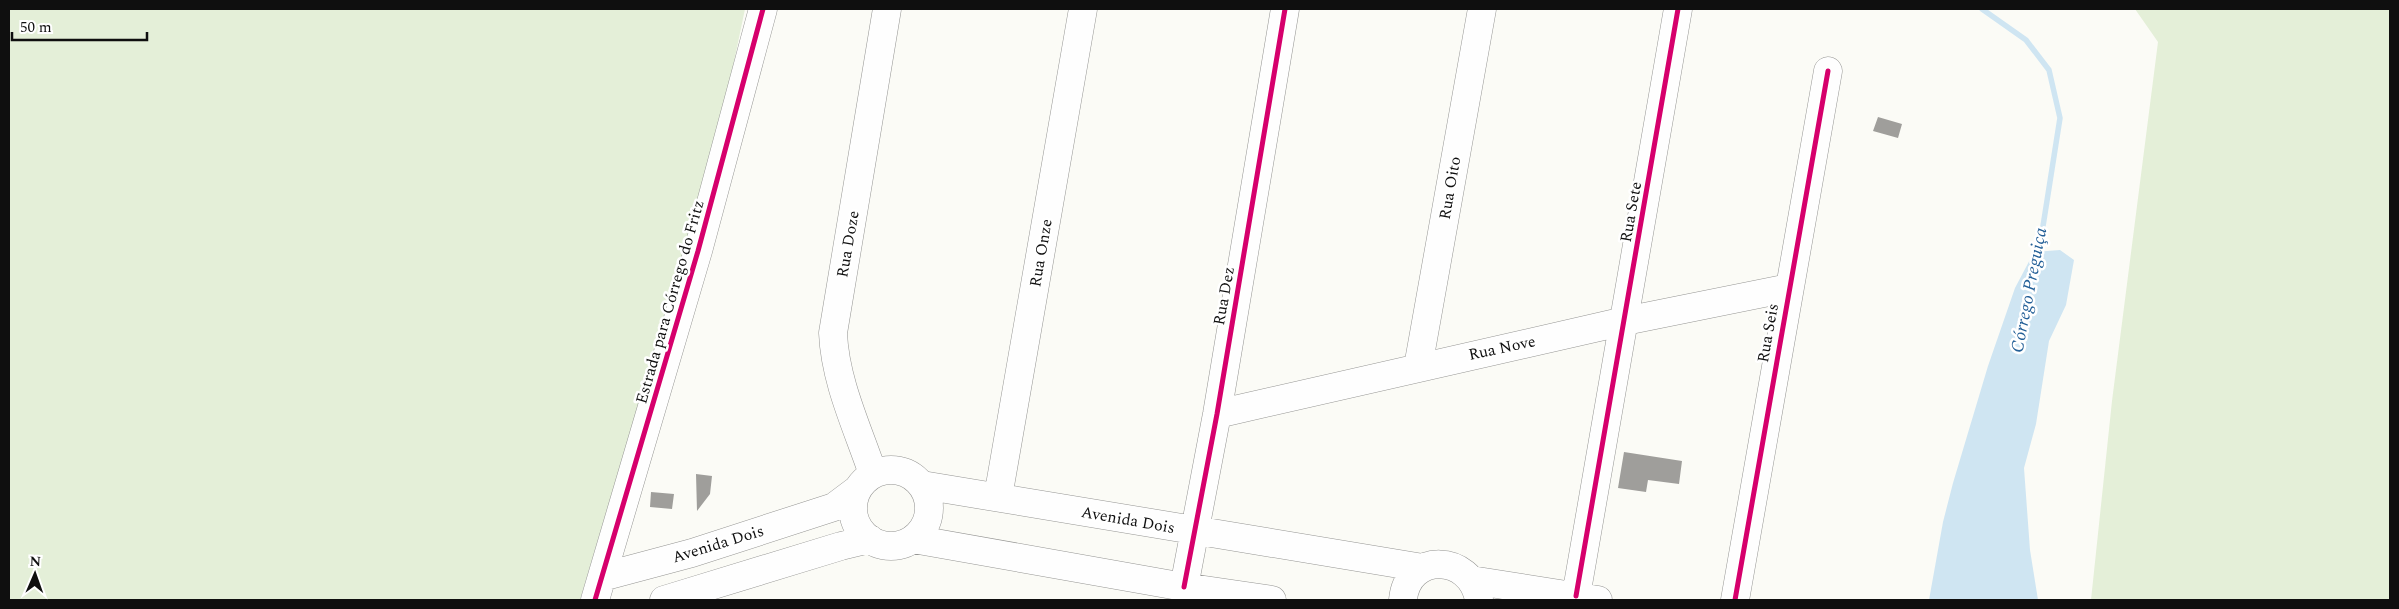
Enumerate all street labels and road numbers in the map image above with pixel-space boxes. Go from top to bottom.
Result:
street label: Rua Oito [1433,155,1467,221]
street label: Rua Sete [1614,180,1648,244]
street label: Estrada para Córrego do Fritz [629,197,711,407]
street label: Rua Doze [830,209,866,279]
street label: Rua Onze [1023,217,1059,289]
street label: Rua Dez [1207,265,1241,327]
street label: Rua Seis [1751,301,1785,365]
street label: Rua Nove [1466,329,1538,367]
street label: Avenida Dois [1079,500,1177,540]
street label: Avenida Dois [669,519,767,569]

